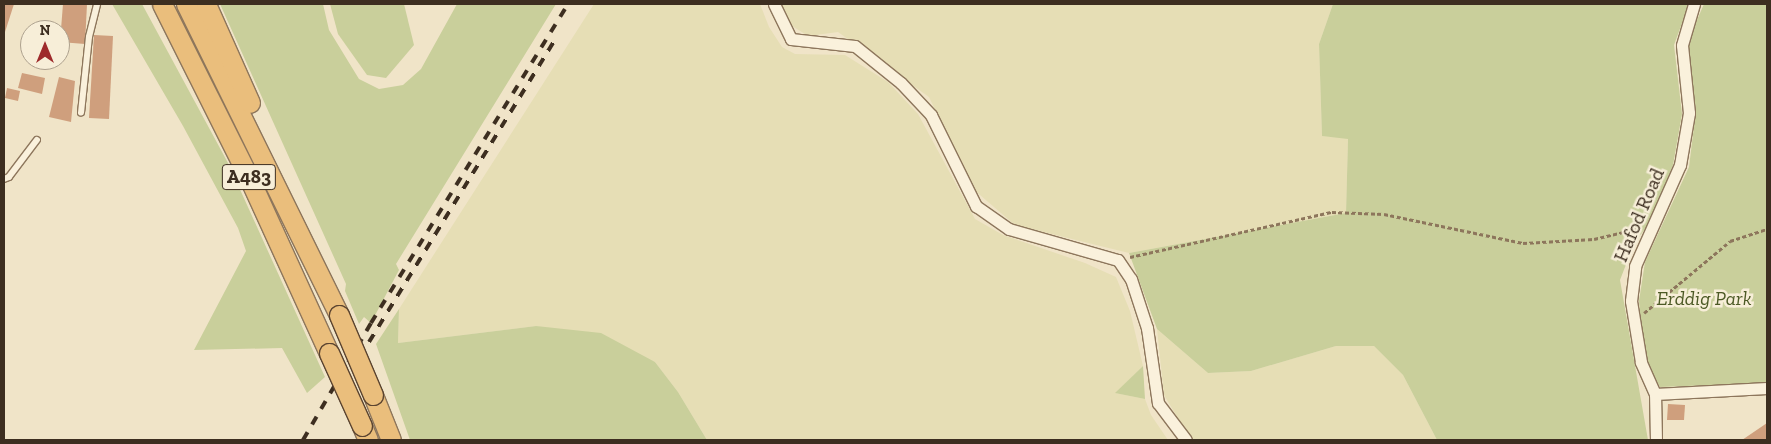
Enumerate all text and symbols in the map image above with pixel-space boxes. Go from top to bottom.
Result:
north arrow [20,20,70,70]
text: N [40,22,50,39]
road number: A483 [222,160,276,193]
street label: Hafod Road [1608,164,1670,266]
park label: Erddig Park [1656,286,1752,310]

